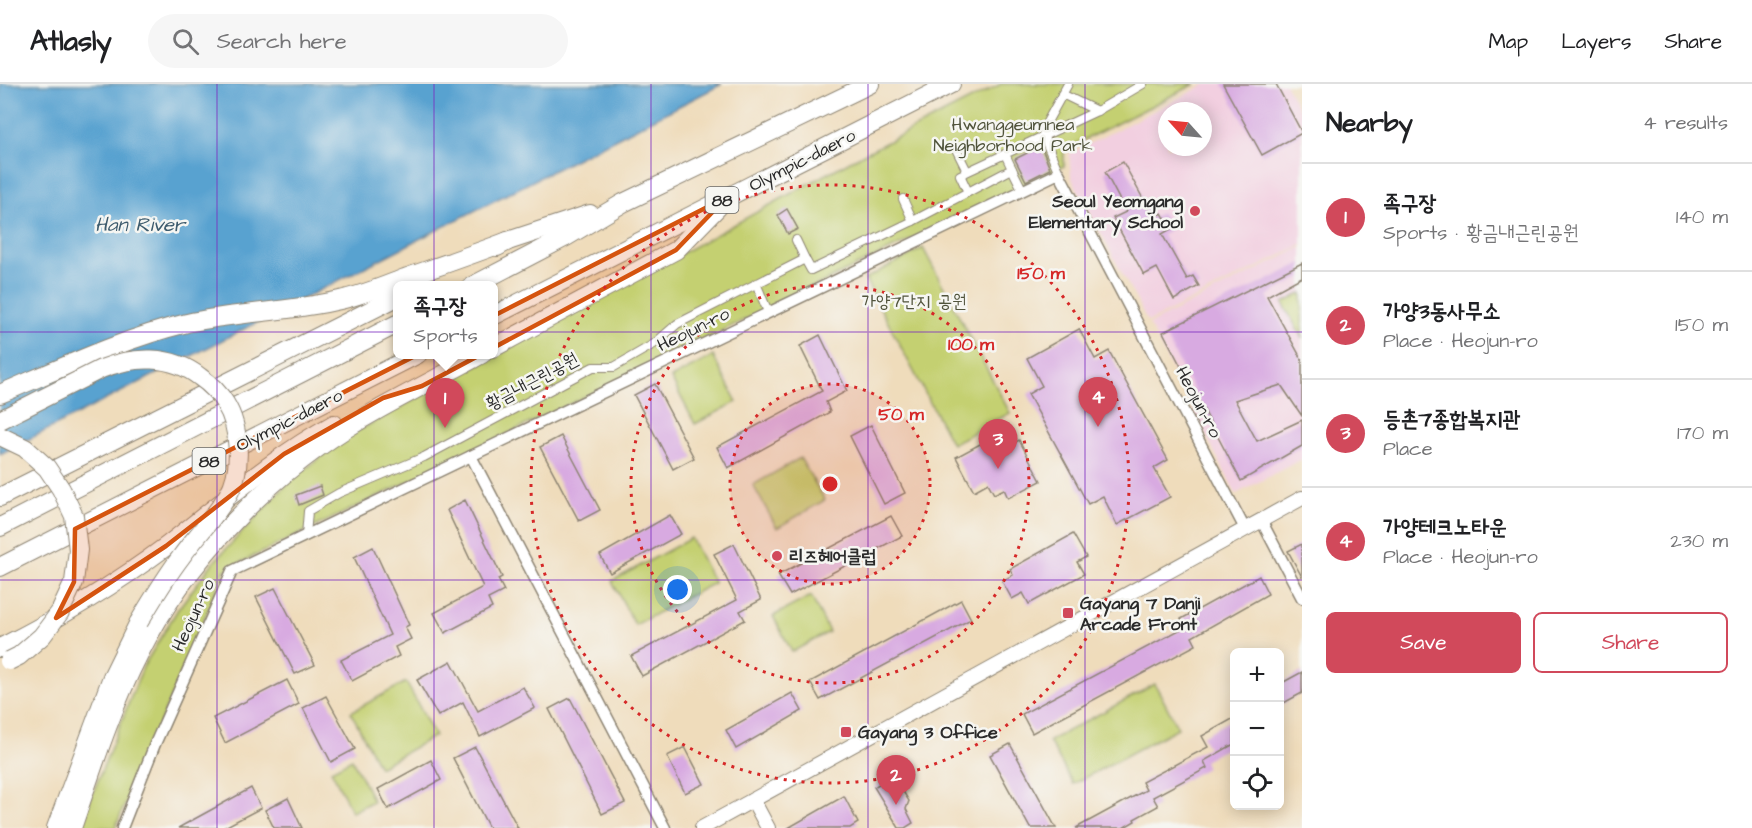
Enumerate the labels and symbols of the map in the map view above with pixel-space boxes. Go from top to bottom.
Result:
north arrow [1158,102,1212,156]
park label: Hwanggeumnea Neighborhood Park [933,112,1093,159]
street label: Olympic-daero [745,123,860,199]
road number: 88 [706,187,738,213]
place label: Seoul Yeomgang Elementary School [1029,189,1184,236]
marker: Seoul Yeomgang Elementary School [1188,204,1202,218]
water label: Han River [95,211,187,239]
text: 150 m [1017,261,1066,286]
park label: 가양7단지 공원 [861,289,967,314]
street label: Heojun-ro [653,301,734,358]
text: 100 m [948,332,995,357]
street label: 황금내근린공원 [482,347,583,416]
street label: Heojun-ro [1169,362,1228,442]
pin: 1 [426,378,464,428]
pin: 4 [1078,378,1118,427]
street label: Olympic-daero [232,383,347,459]
text: 50 m [878,402,925,427]
pin: 3 [978,420,1018,469]
road number: 88 [192,448,226,474]
centre of rings [820,474,840,494]
place label: 리즈헤어클럽 [789,544,876,569]
marker: 리즈헤어클럽 [770,549,784,563]
street label: Heojun-ro [166,575,221,656]
your location [663,575,692,604]
place label: Gayang 7 Danji Arcade Front [1080,591,1200,637]
marker: Gayang 7 Danji Arcade Front [1061,606,1075,620]
place label: Gayang 3 Office [858,720,998,746]
marker: Gayang 3 Office [839,725,853,739]
pin: 2 [876,756,916,805]

